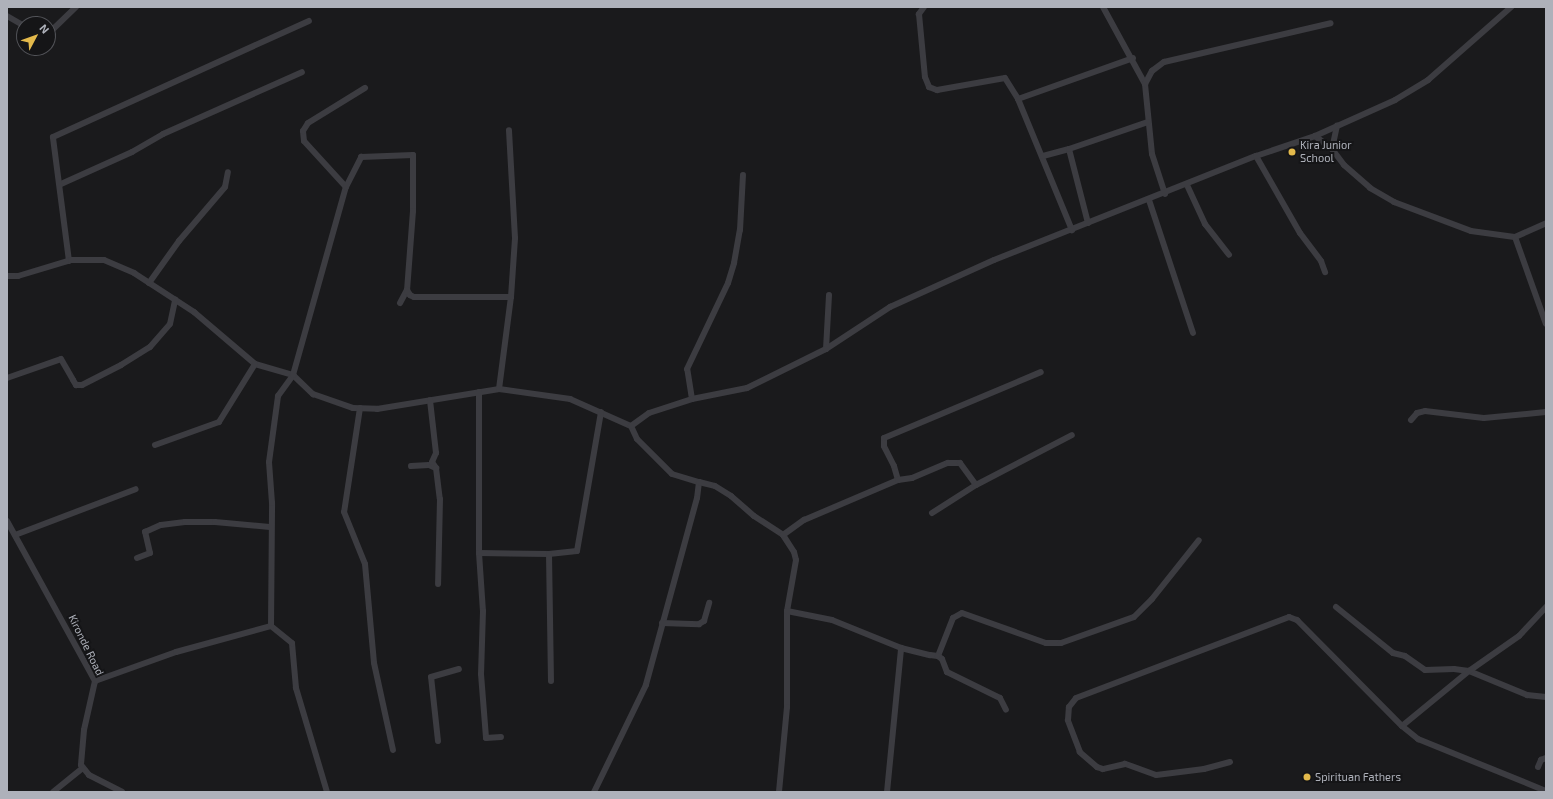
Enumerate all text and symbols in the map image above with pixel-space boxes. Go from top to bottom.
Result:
north arrow [16,16,56,56]
text: N [37,21,52,36]
place label: Kira Junior School [1300,139,1352,165]
marker: Kira Junior School [1287,147,1297,157]
street label: Kironde Road [66,612,106,678]
place label: Spirituan Fathers [1315,770,1401,784]
marker: Spirituan Fathers [1302,772,1312,782]

